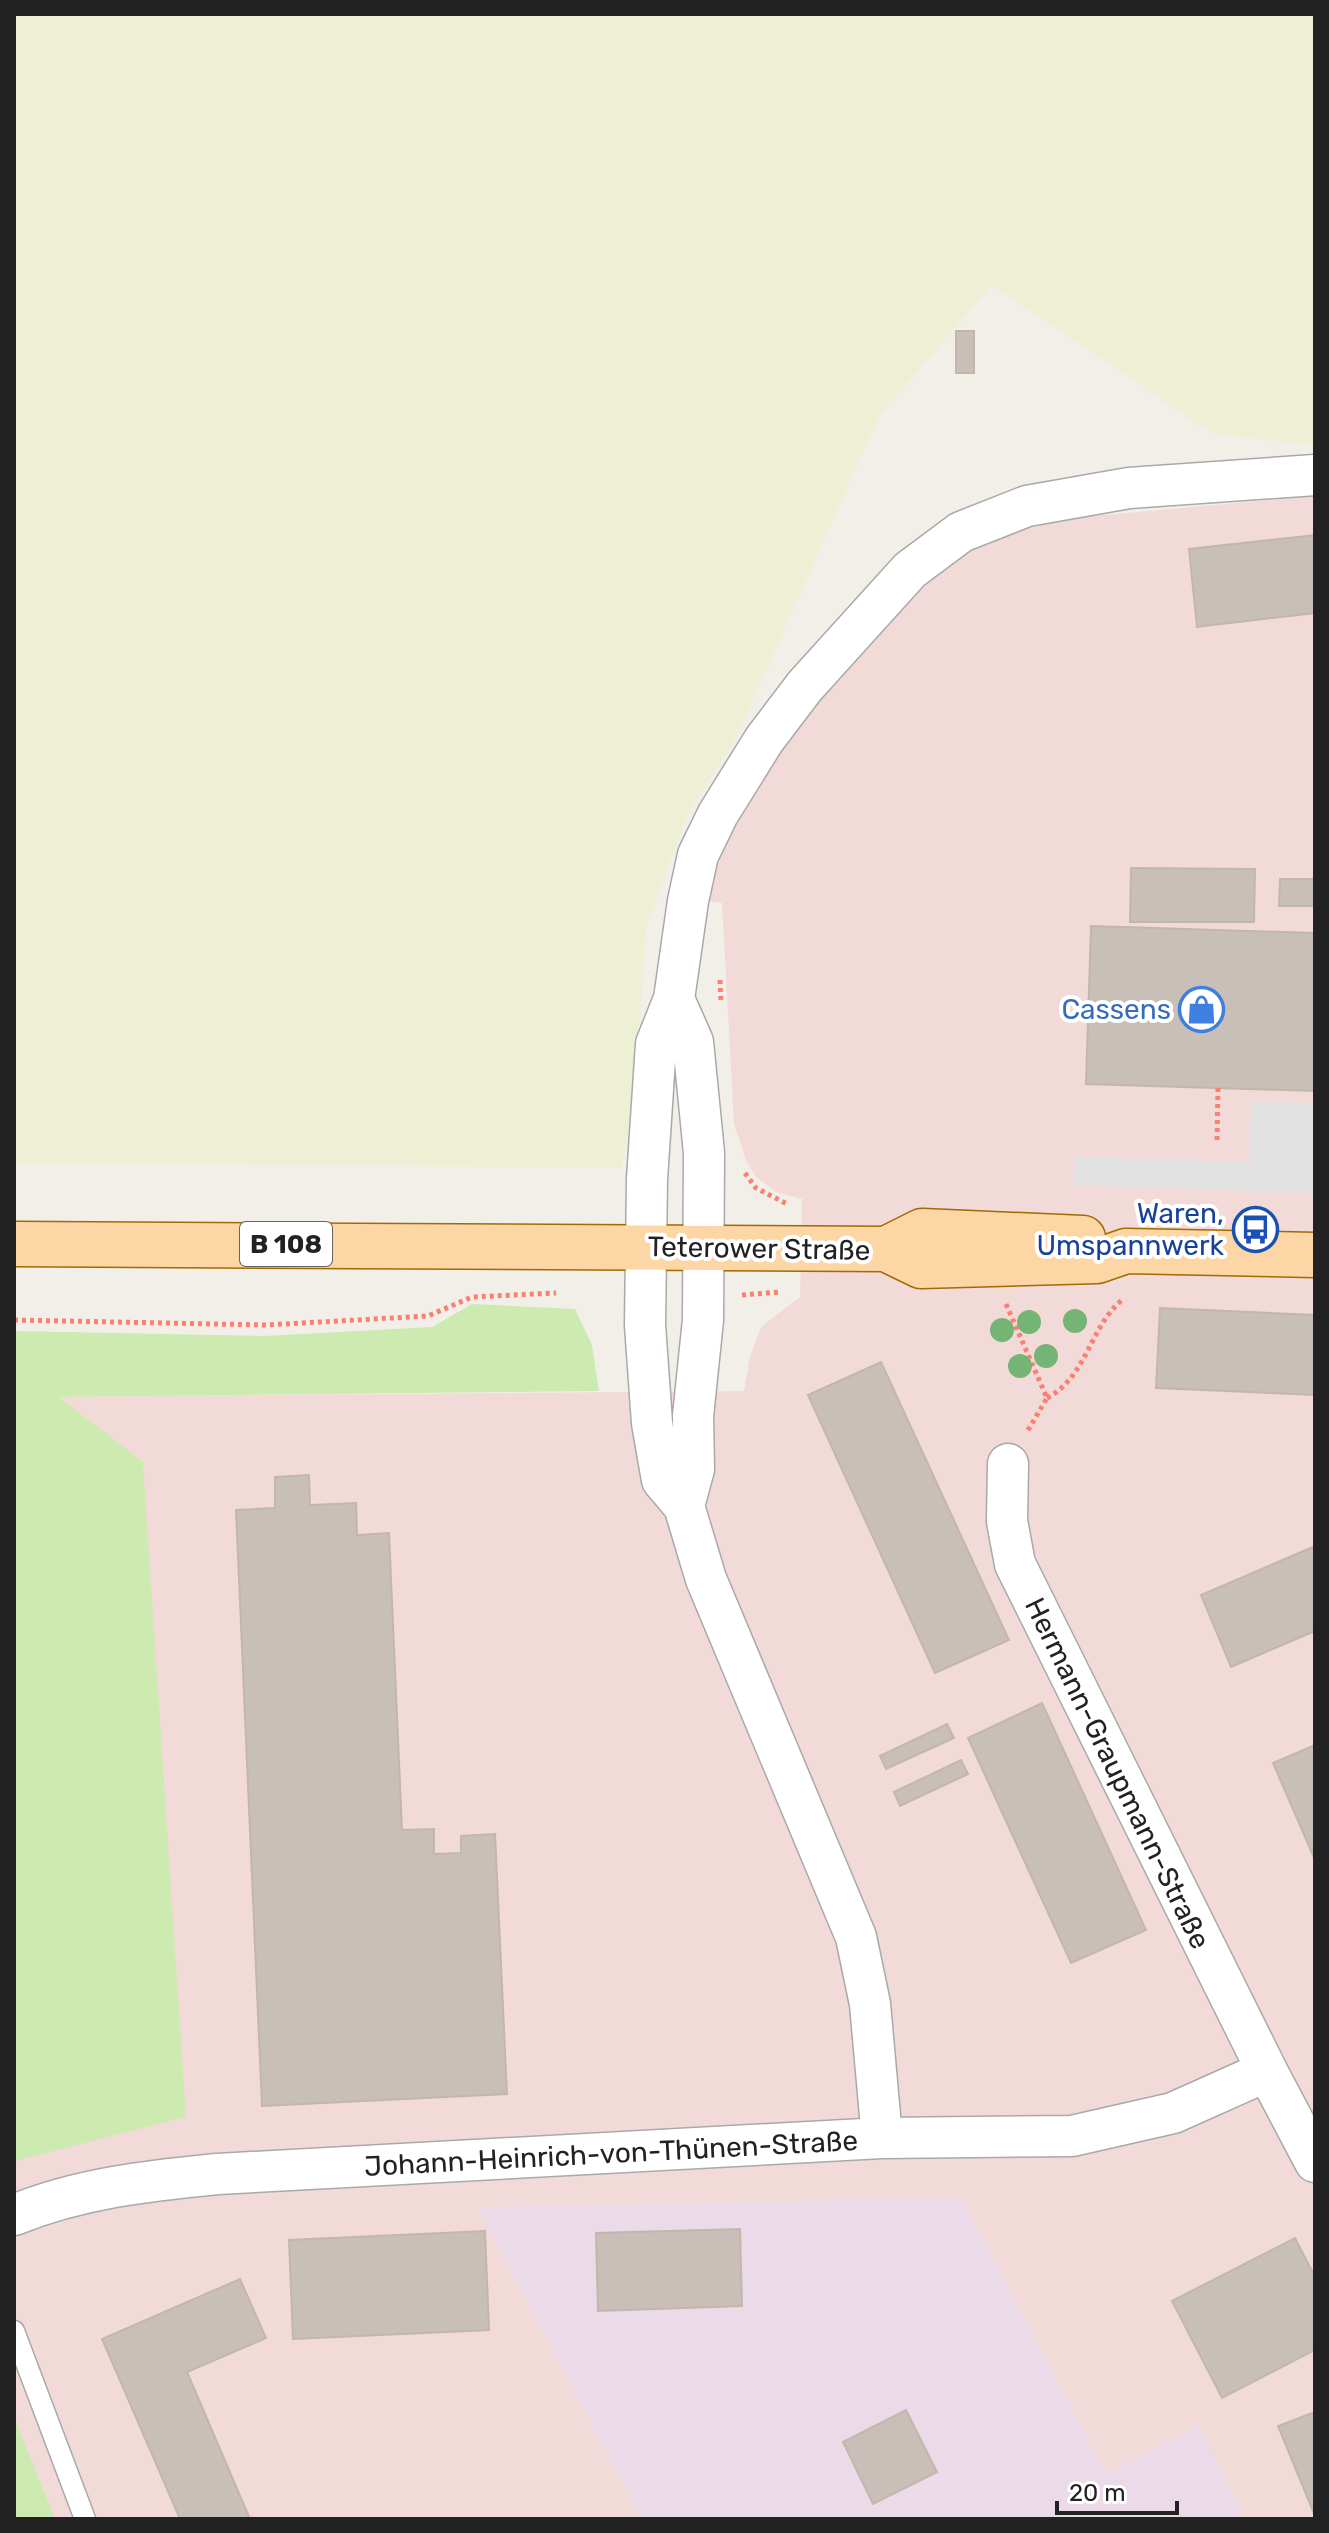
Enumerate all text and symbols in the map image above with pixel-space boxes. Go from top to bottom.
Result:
shop icon: Cassens [1178,985,1226,1033]
place label: Cassens [1061,993,1171,1026]
place label: Waren, Umspannwerk [1036,1197,1225,1262]
bus stop icon: Waren, Umspannwerk [1231,1205,1279,1253]
road number: B 108 [240,1222,332,1266]
street label: Teterower Straße [647,1230,871,1267]
street label: Hermann-Graupmann-Straße [1018,1592,1217,1954]
street label: Johann-Heinrich-von-Thünen-Straße [363,2124,859,2183]
scale bar [1057,2465,1177,2515]
text: 20 m [1069,2479,1126,2507]

